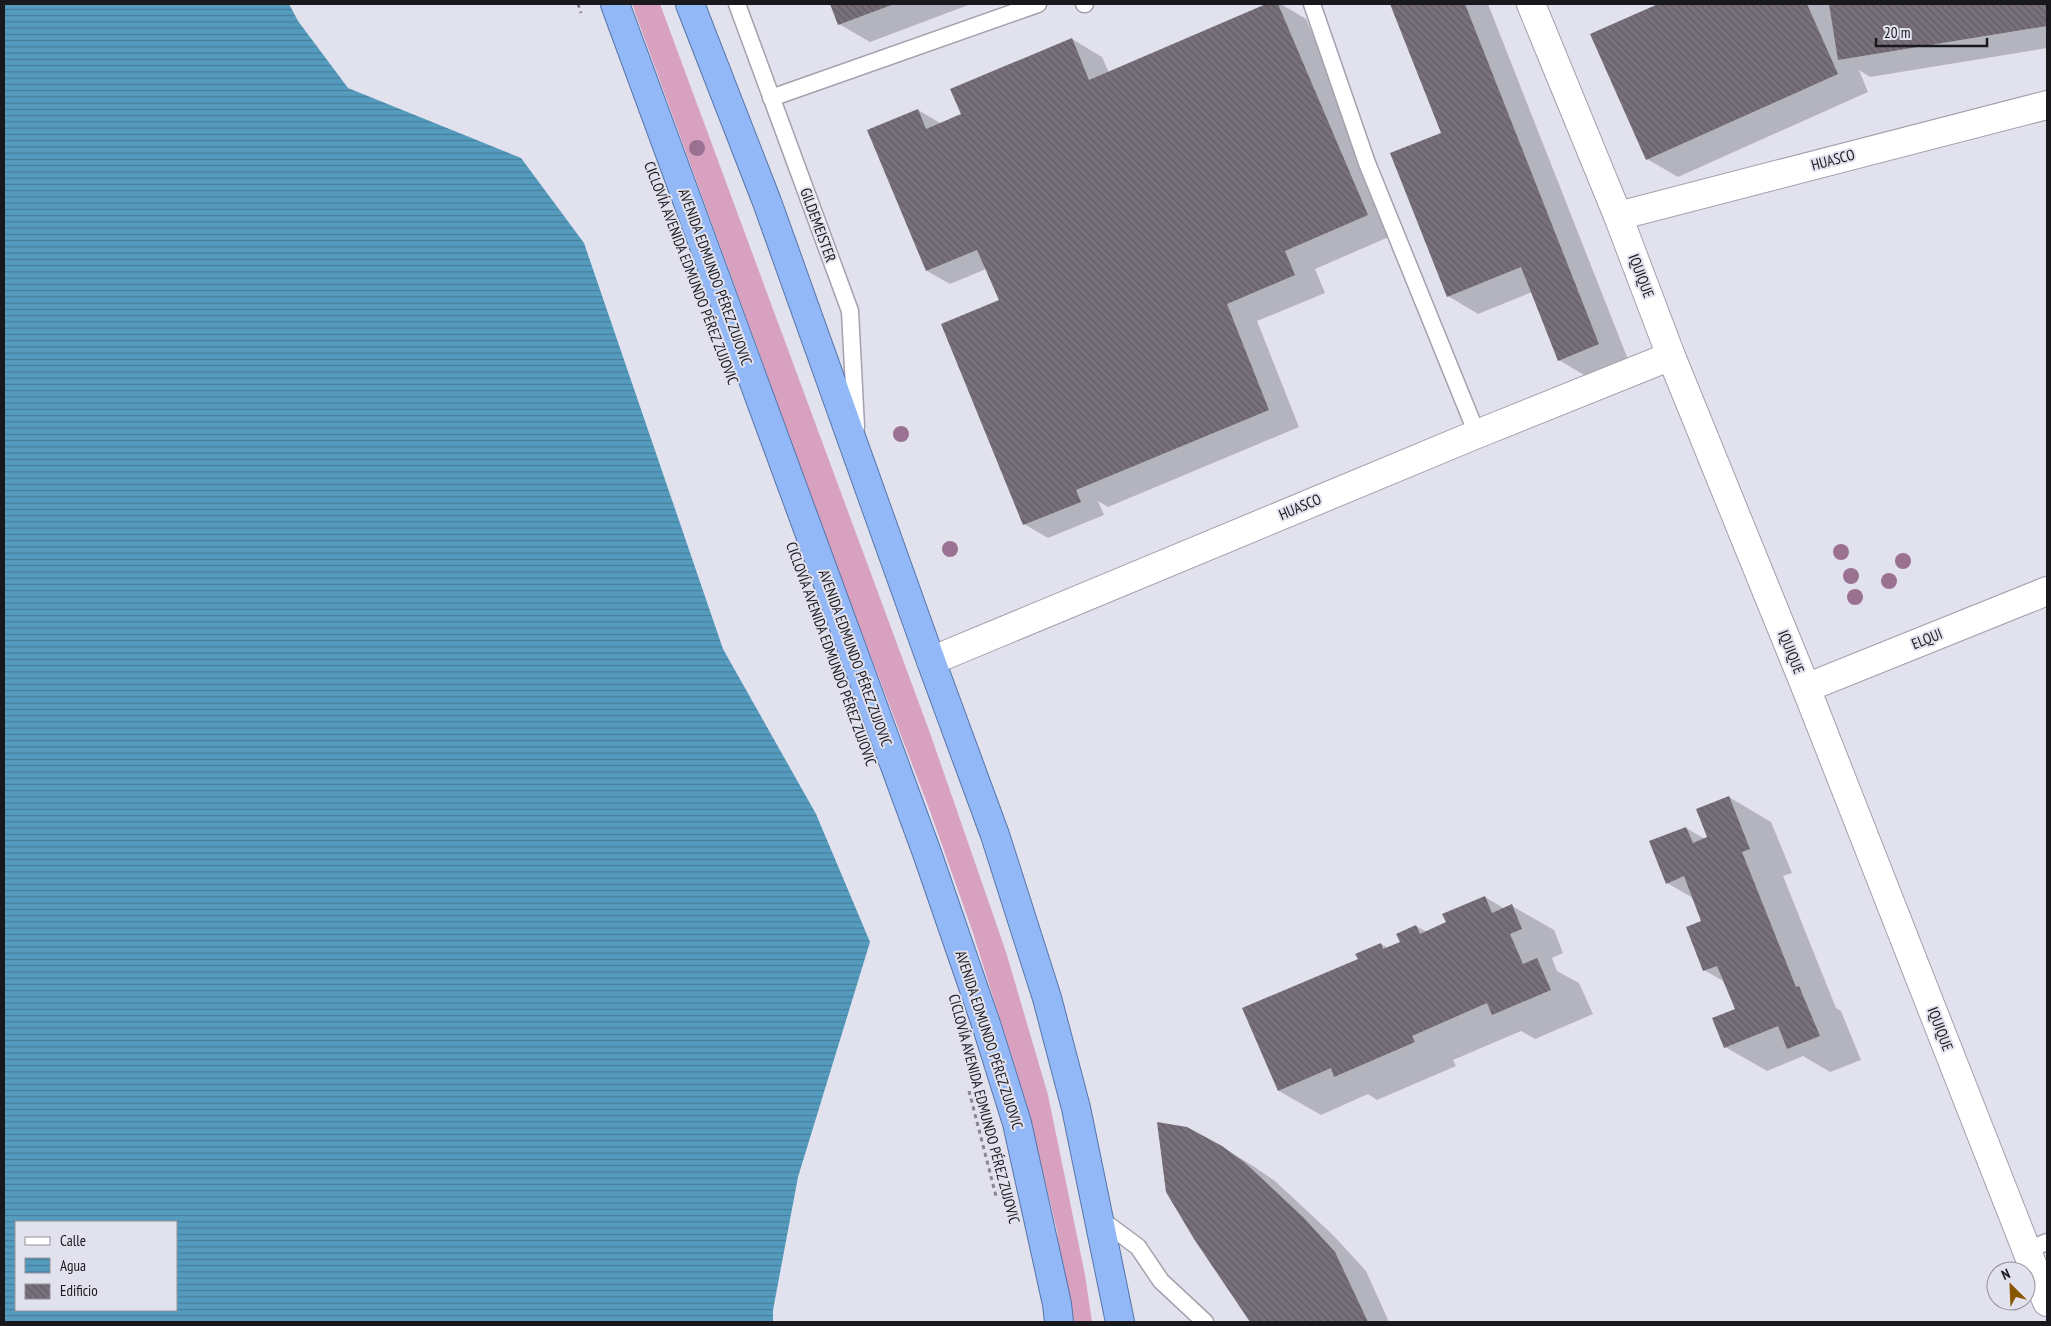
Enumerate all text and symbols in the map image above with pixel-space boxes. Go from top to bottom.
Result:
scale bar [1876,15,1987,47]
text: 20 m [1884,23,1910,42]
street label: HUASCO [1809,145,1857,174]
street label: CICLOVÍA AVENIDA EDMUNDO PÉREZ ZUJOVIC [640,158,742,388]
street label: GILDEMEISTER [796,185,841,265]
street label: AVENIDA EDMUNDO PÉREZ ZUJOVIC [674,186,756,368]
street label: IQUIQUE [1624,251,1658,300]
street label: HUASCO [1276,489,1324,524]
street label: CICLOVÍA AVENIDA EDMUNDO PÉREZ ZUJOVIC [782,538,880,770]
street label: AVENIDA EDMUNDO PÉREZ ZUJOVIC [814,567,896,749]
street label: ELQUI [1909,624,1945,653]
street label: IQUIQUE [1774,627,1809,676]
street label: AVENIDA EDMUNDO PÉREZ ZUJOVIC [952,948,1027,1132]
street label: CICLOVÍA AVENIDA EDMUNDO PÉREZ ZUJOVIC [945,992,1024,1226]
street label: IQUIQUE [1923,1004,1957,1053]
legend [15,1221,178,1311]
text: Calle [60,1231,86,1250]
text: Agua [60,1256,86,1275]
north arrow [1986,1261,2036,1311]
text: N [1999,1264,2013,1284]
text: Edificio [60,1281,98,1300]

